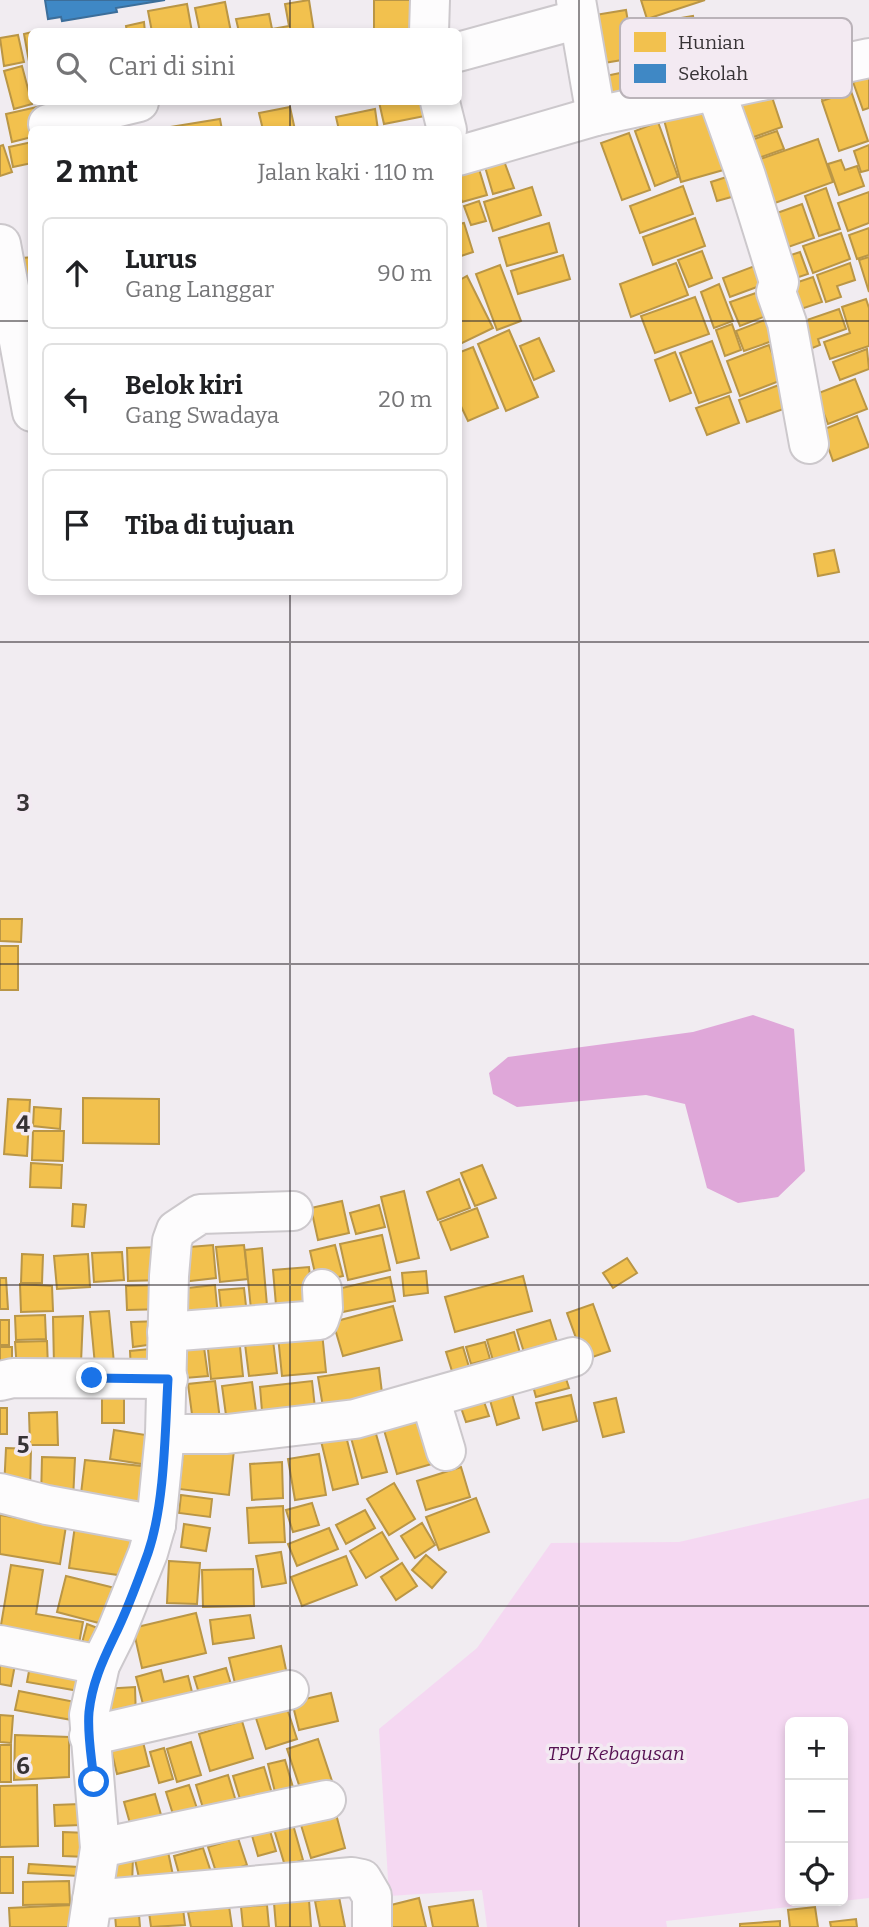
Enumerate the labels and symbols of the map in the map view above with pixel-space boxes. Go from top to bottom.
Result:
legend [620,18,852,98]
text: Hunian [678,31,745,54]
text: Sekolah [678,62,748,85]
text: 3 [16,789,30,817]
text: 4 [16,1110,30,1138]
route end [76,1362,107,1393]
text: 5 [17,1431,29,1459]
park label: TPU Kebagusan [548,1742,684,1765]
text: 6 [16,1752,30,1780]
route start [78,1766,109,1797]

